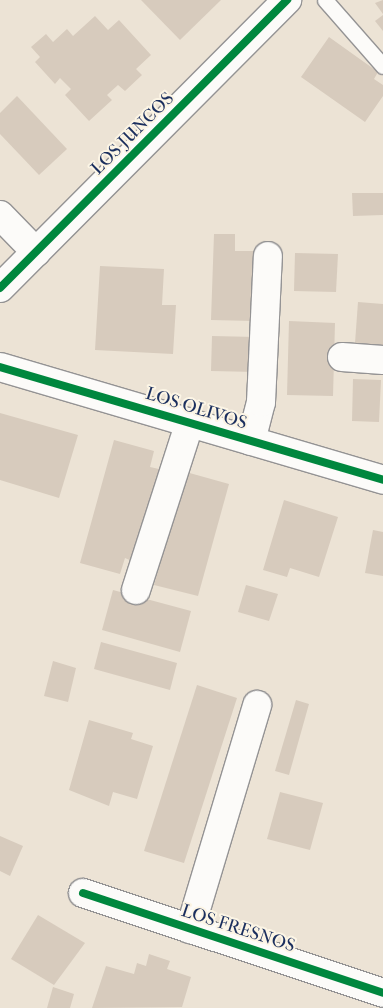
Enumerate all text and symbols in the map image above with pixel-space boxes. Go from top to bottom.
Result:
street label: LOS JUNCOS [87,88,179,180]
street label: LOS OLIVOS [143,383,249,435]
street label: LOS FRESNOS [178,900,298,958]

